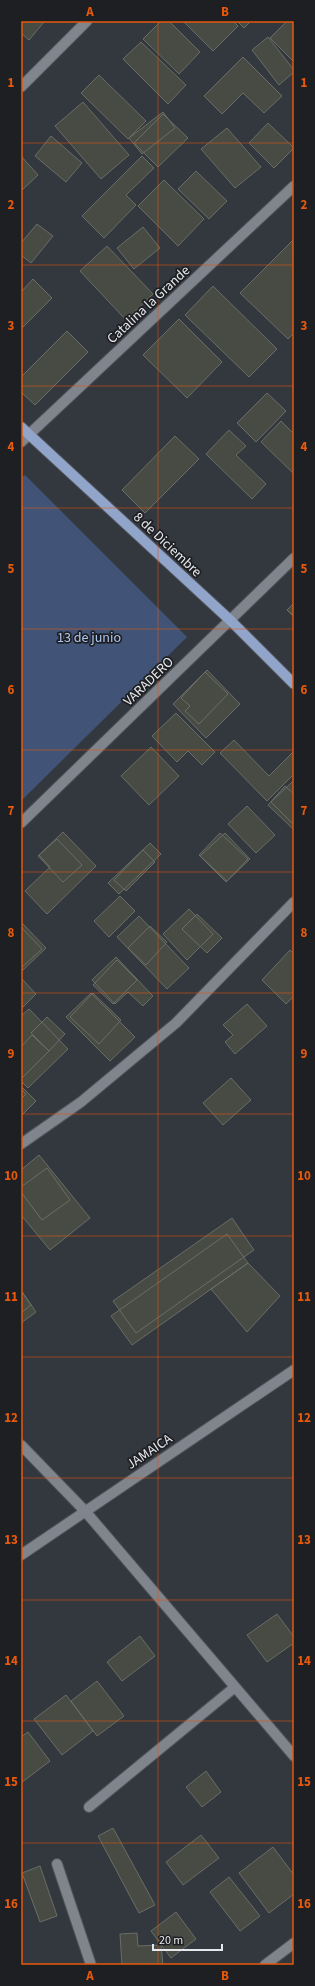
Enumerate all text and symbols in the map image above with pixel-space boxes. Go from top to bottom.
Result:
text: A [85,3,94,21]
text: B [221,3,229,21]
text: 1 [8,74,15,92]
text: 1 [301,74,308,92]
text: 2 [8,196,15,214]
text: 2 [301,196,308,214]
street label: Catalina la Grande [103,261,195,348]
text: 3 [8,317,15,335]
text: 3 [301,317,308,335]
text: 4 [8,438,15,456]
text: 4 [301,438,308,456]
street label: 8 de Diciembre [129,508,206,582]
text: 5 [8,560,15,578]
text: 5 [301,560,308,578]
park label: 13 de junio [57,628,121,648]
street label: VARADERO [119,653,178,711]
text: 6 [8,681,15,699]
text: 6 [301,681,308,699]
text: 7 [8,802,15,820]
text: 7 [301,802,308,820]
text: 8 [8,924,15,942]
text: 8 [301,924,308,942]
text: 9 [8,1045,15,1063]
text: 9 [301,1045,308,1063]
text: 10 [4,1167,18,1185]
text: 10 [297,1167,311,1185]
text: 11 [4,1288,18,1306]
text: 11 [297,1288,311,1306]
text: 12 [4,1409,18,1427]
text: 12 [297,1409,311,1427]
street label: JAMAICA [123,1429,177,1474]
text: 13 [4,1531,18,1549]
text: 13 [297,1531,311,1549]
text: 14 [4,1652,18,1670]
text: 14 [297,1652,311,1670]
text: 15 [4,1773,18,1791]
text: 15 [297,1773,311,1791]
text: 16 [4,1895,18,1913]
text: 16 [297,1895,311,1913]
scale bar [153,1926,222,1952]
text: 20 m [159,1932,183,1949]
text: A [85,1967,94,1985]
text: B [221,1967,229,1985]

